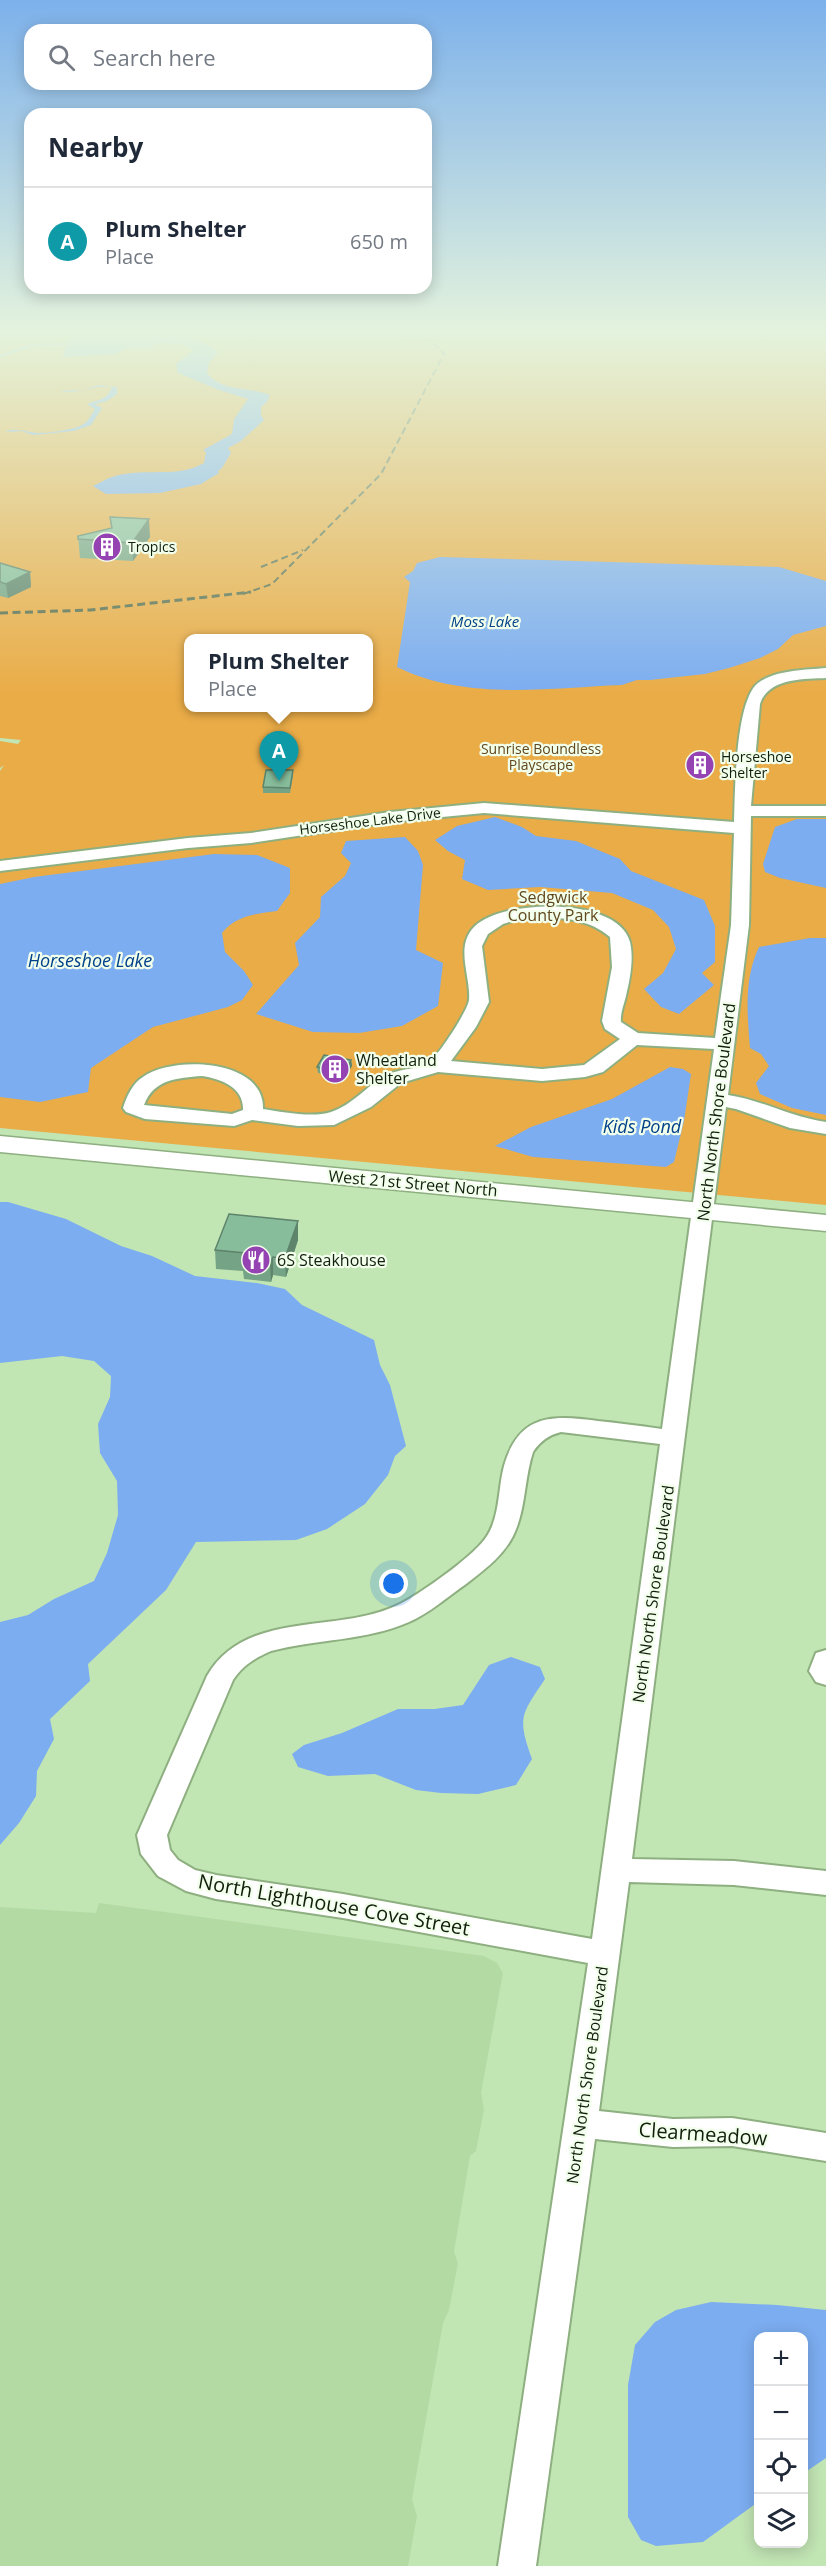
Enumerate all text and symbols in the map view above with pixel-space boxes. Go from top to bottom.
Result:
search box [24,24,432,90]
icon: search [45,41,78,74]
text: Search here [93,42,216,72]
text: Nearby [48,129,143,165]
text: Plum Shelter [105,213,246,243]
text: A [61,228,74,255]
text: 650 m [350,228,408,255]
text: Place [105,243,154,270]
building icon: Tropics [91,531,123,563]
place label: Tropics [128,537,176,556]
water label: Moss Lake [451,611,520,631]
popup [184,634,373,712]
text: Plum Shelter [208,645,349,675]
text: Place [208,675,257,702]
pin: A [260,732,298,781]
park label: Sunrise Boundless Playscape [481,739,601,774]
place label: Horseshoe Shelter [721,747,792,782]
building icon: Horseshoe Shelter [684,749,716,781]
street label: Horseshoe Lake Drive [298,802,442,839]
park label: Sedgwick County Park [508,886,599,926]
water label: Horseshoe Lake [28,948,152,972]
street label: North North Shore Boulevard [692,1002,740,1222]
place label: Wheatland Shelter [356,1049,437,1089]
building icon: Wheatland Shelter [319,1053,351,1085]
water label: Kids Pond [603,1114,682,1138]
street label: West 21st Street North [328,1165,498,1201]
restaurant icon: 6S Steakhouse [240,1244,272,1276]
place label: 6S Steakhouse [277,1249,386,1271]
street label: North North Shore Boulevard [627,1484,679,1704]
your location [379,1569,408,1598]
street label: North Lighthouse Cove Street [196,1867,472,1942]
street label: North North Shore Boulevard [561,1965,613,2185]
street label: Clearmeadow [638,2116,769,2151]
map controls [754,2332,808,2548]
button: + [754,2332,808,2386]
button: − [754,2386,808,2440]
button: locate [754,2440,808,2494]
button: layers [754,2494,808,2548]

